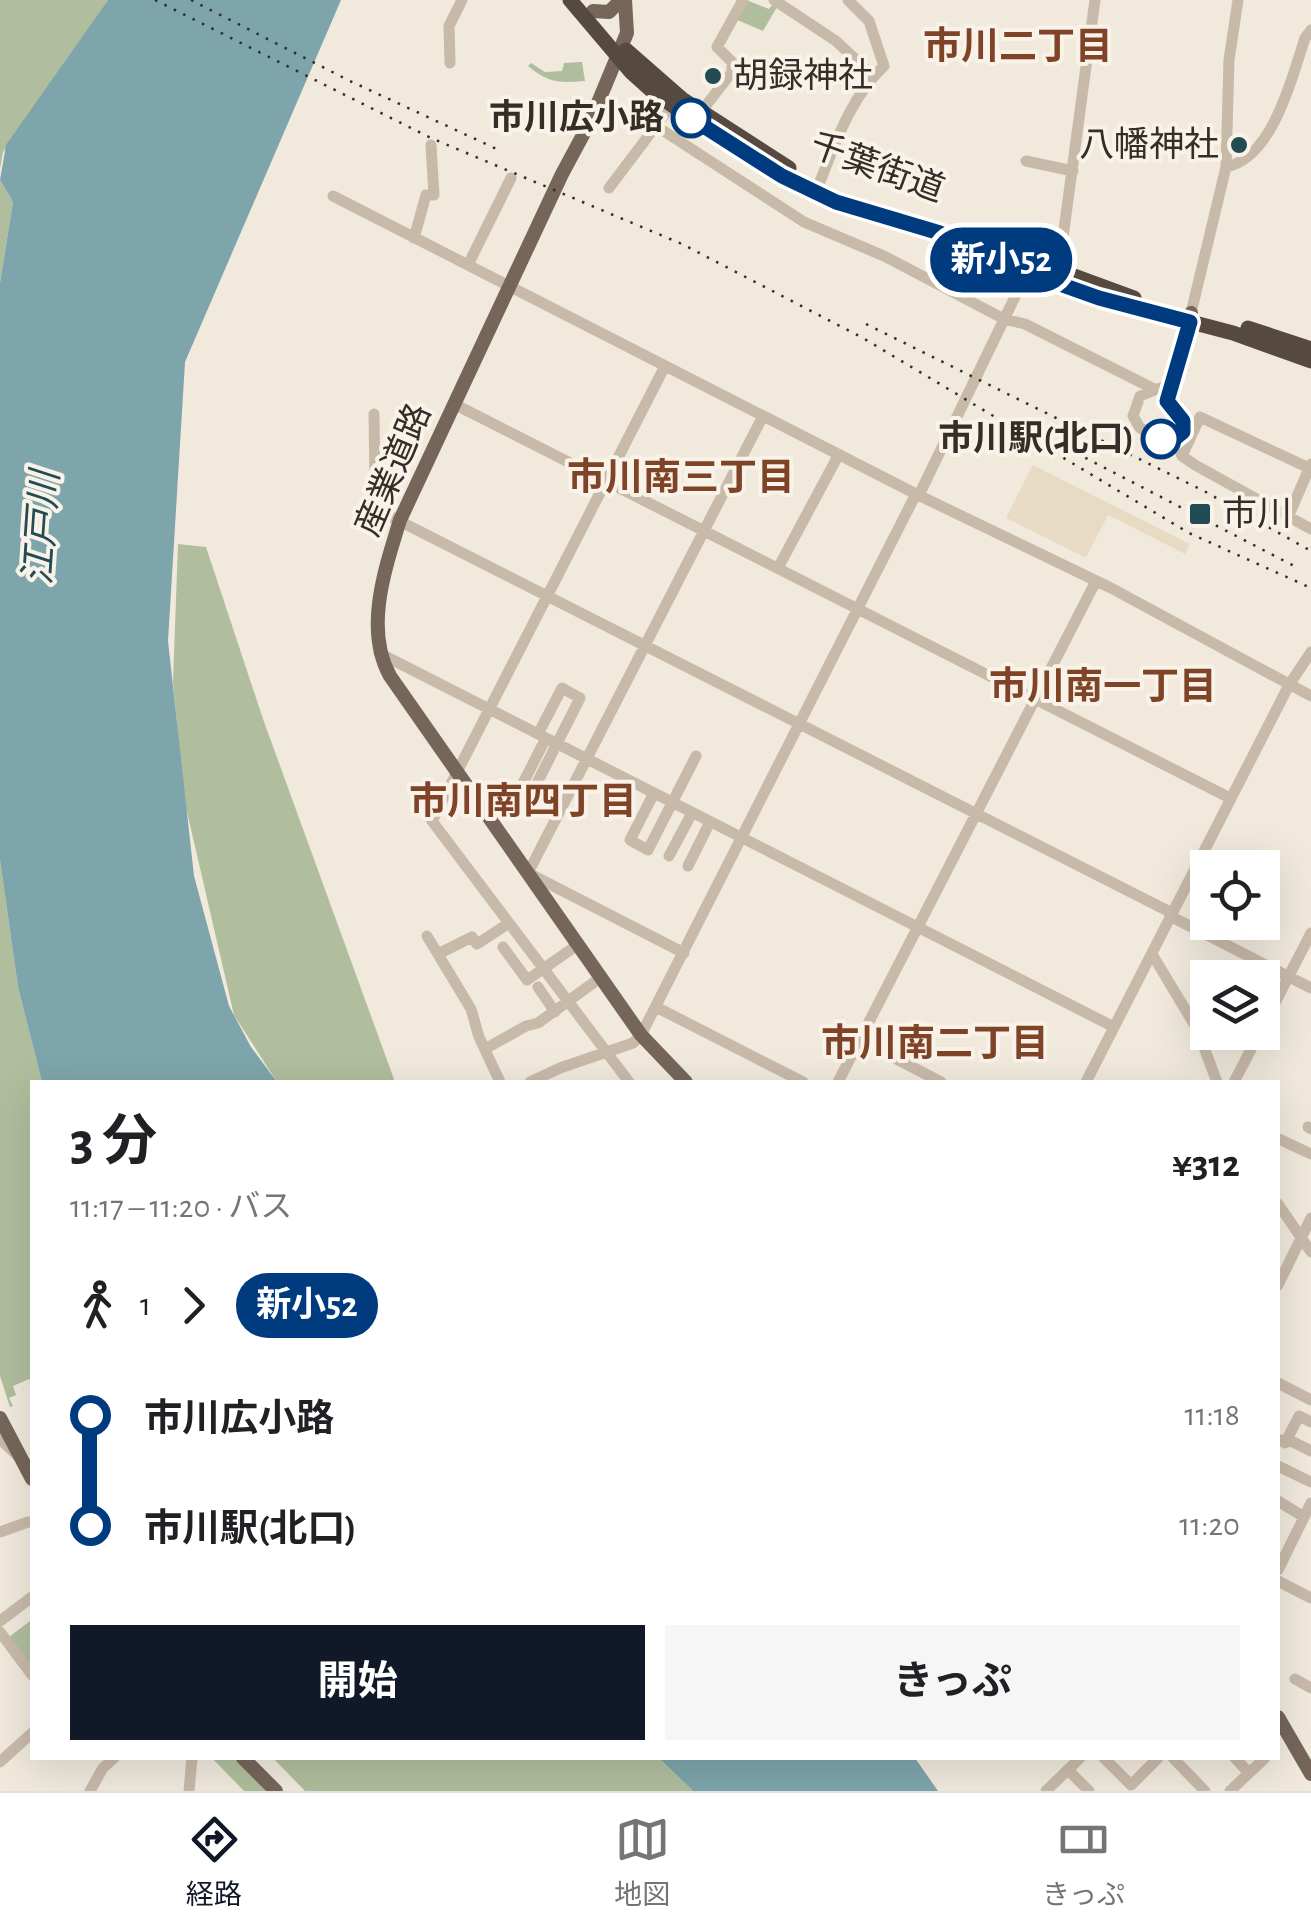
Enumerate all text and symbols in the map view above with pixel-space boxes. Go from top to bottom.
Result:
district label: 市川二丁目 [923,26,1113,67]
place label: 胡録神社 [733,57,873,94]
marker: 胡録神社 [702,65,724,87]
place label: 市川広小路 [489,98,664,136]
marker: 市川広小路 [672,99,710,137]
street label: 千葉街道 [805,126,949,208]
place label: 八幡神社 [1079,126,1219,163]
marker: 八幡神社 [1228,134,1250,156]
line badge: 新小52 [931,228,1071,292]
text: 新小52 [950,243,1052,278]
street label: 産業道路 [349,398,437,541]
place label: 市川駅(北口) [938,419,1134,457]
marker: 市川駅(北口) [1142,420,1180,458]
district label: 市川南三丁目 [567,457,795,498]
water label: 江戸川 [18,466,66,586]
place label: 市川 [1222,495,1292,532]
marker: 市川 [1187,501,1213,527]
district label: 市川南一丁目 [989,666,1217,707]
district label: 市川南四丁目 [409,781,637,822]
map controls [1190,850,1280,1050]
button: locate [1190,850,1280,940]
button: layers [1190,960,1280,1050]
district label: 市川南二丁目 [821,1023,1049,1064]
text: 3 分 [70,1115,157,1170]
text: ¥312 [1172,1146,1240,1184]
text: 11:17 – 11:20 · バス [70,1191,292,1223]
icon: walk [70,1278,125,1333]
icon: forward [166,1278,221,1333]
text: 新小52 [256,1288,358,1323]
text: 1 [140,1289,151,1321]
text: 11:18 [1184,1399,1240,1431]
text: 市川広小路 [144,1401,334,1439]
text: 11:20 [1179,1509,1240,1541]
text: 市川駅(北口) [144,1511,357,1549]
button: 開始 [70,1625,645,1740]
button: きっぷ [665,1625,1240,1740]
tab: 経路 [186,1812,242,1913]
tab: 地図 [614,1812,670,1913]
tab: きっぷ [1042,1812,1125,1913]

